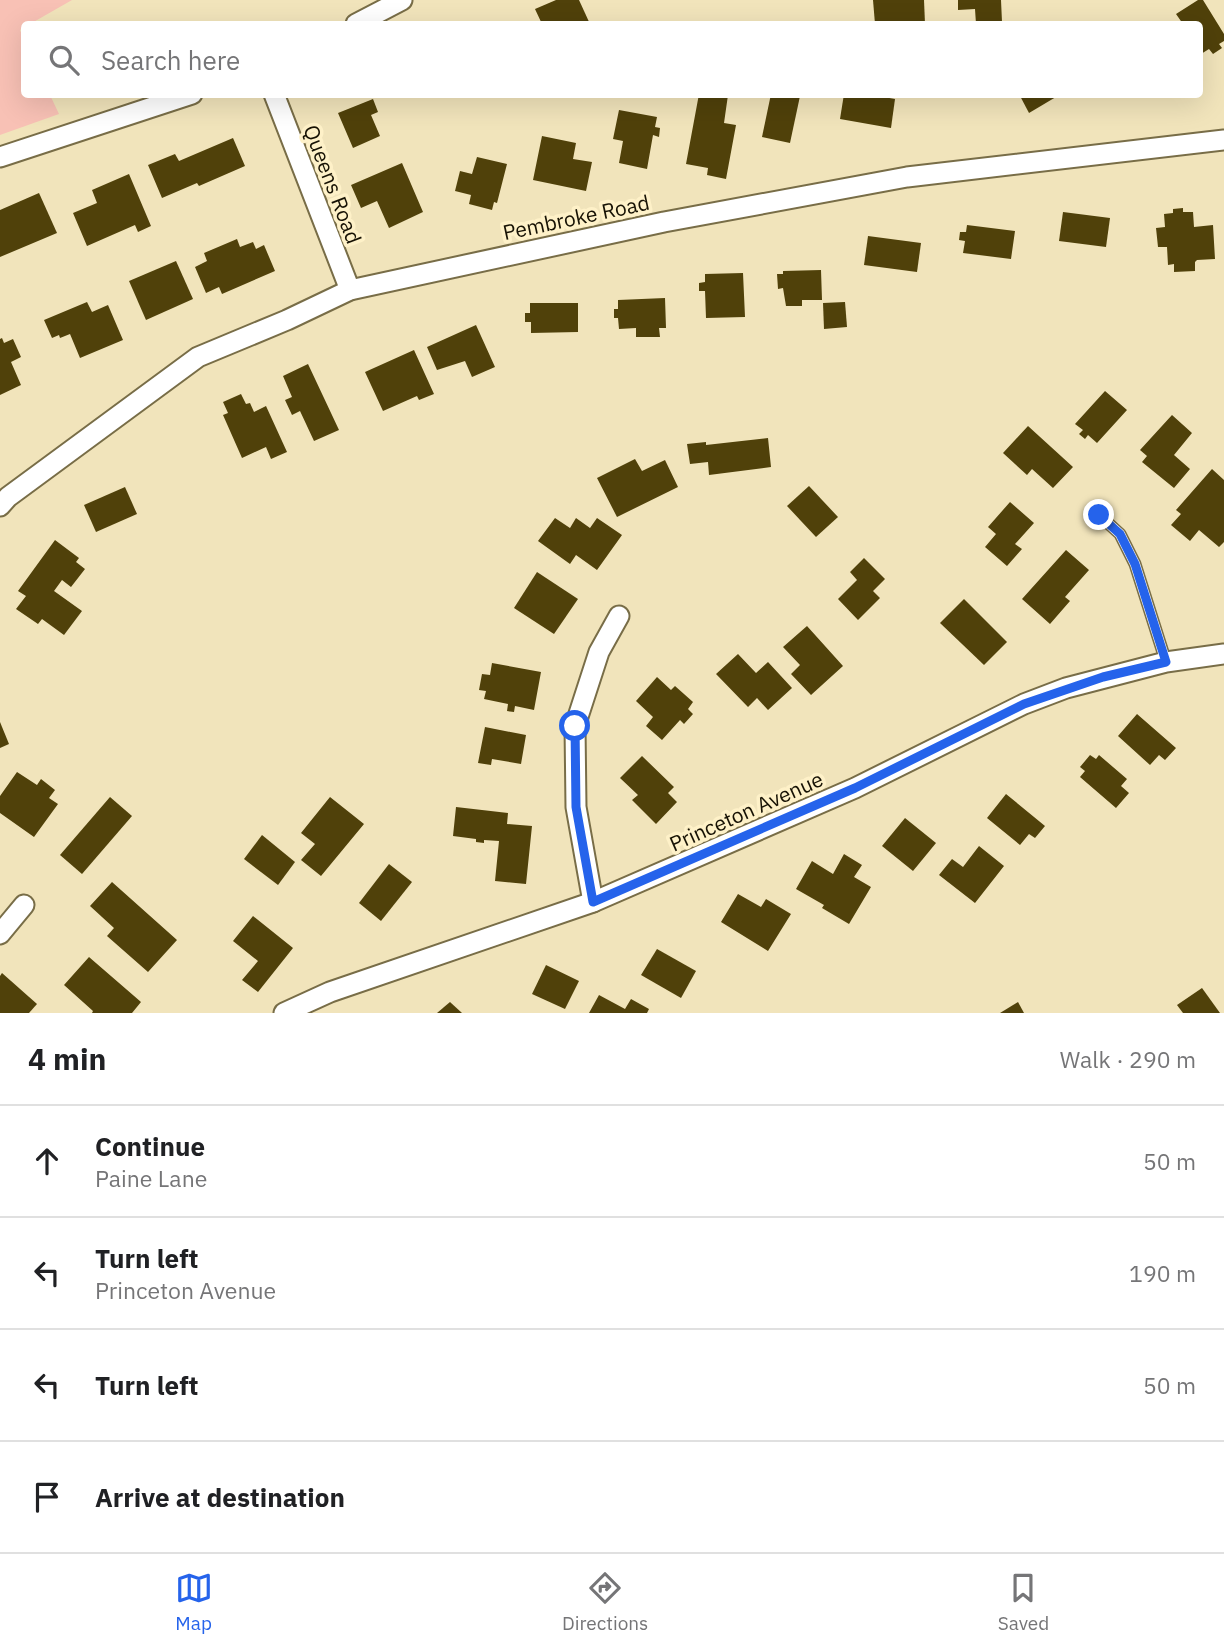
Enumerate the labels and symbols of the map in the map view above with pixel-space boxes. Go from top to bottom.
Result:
street label: Queens Road [297,121,369,247]
street label: Pembroke Road [500,188,652,246]
route end [1083,499,1114,530]
route start [559,710,590,741]
street label: Princeton Avenue [665,765,827,857]

